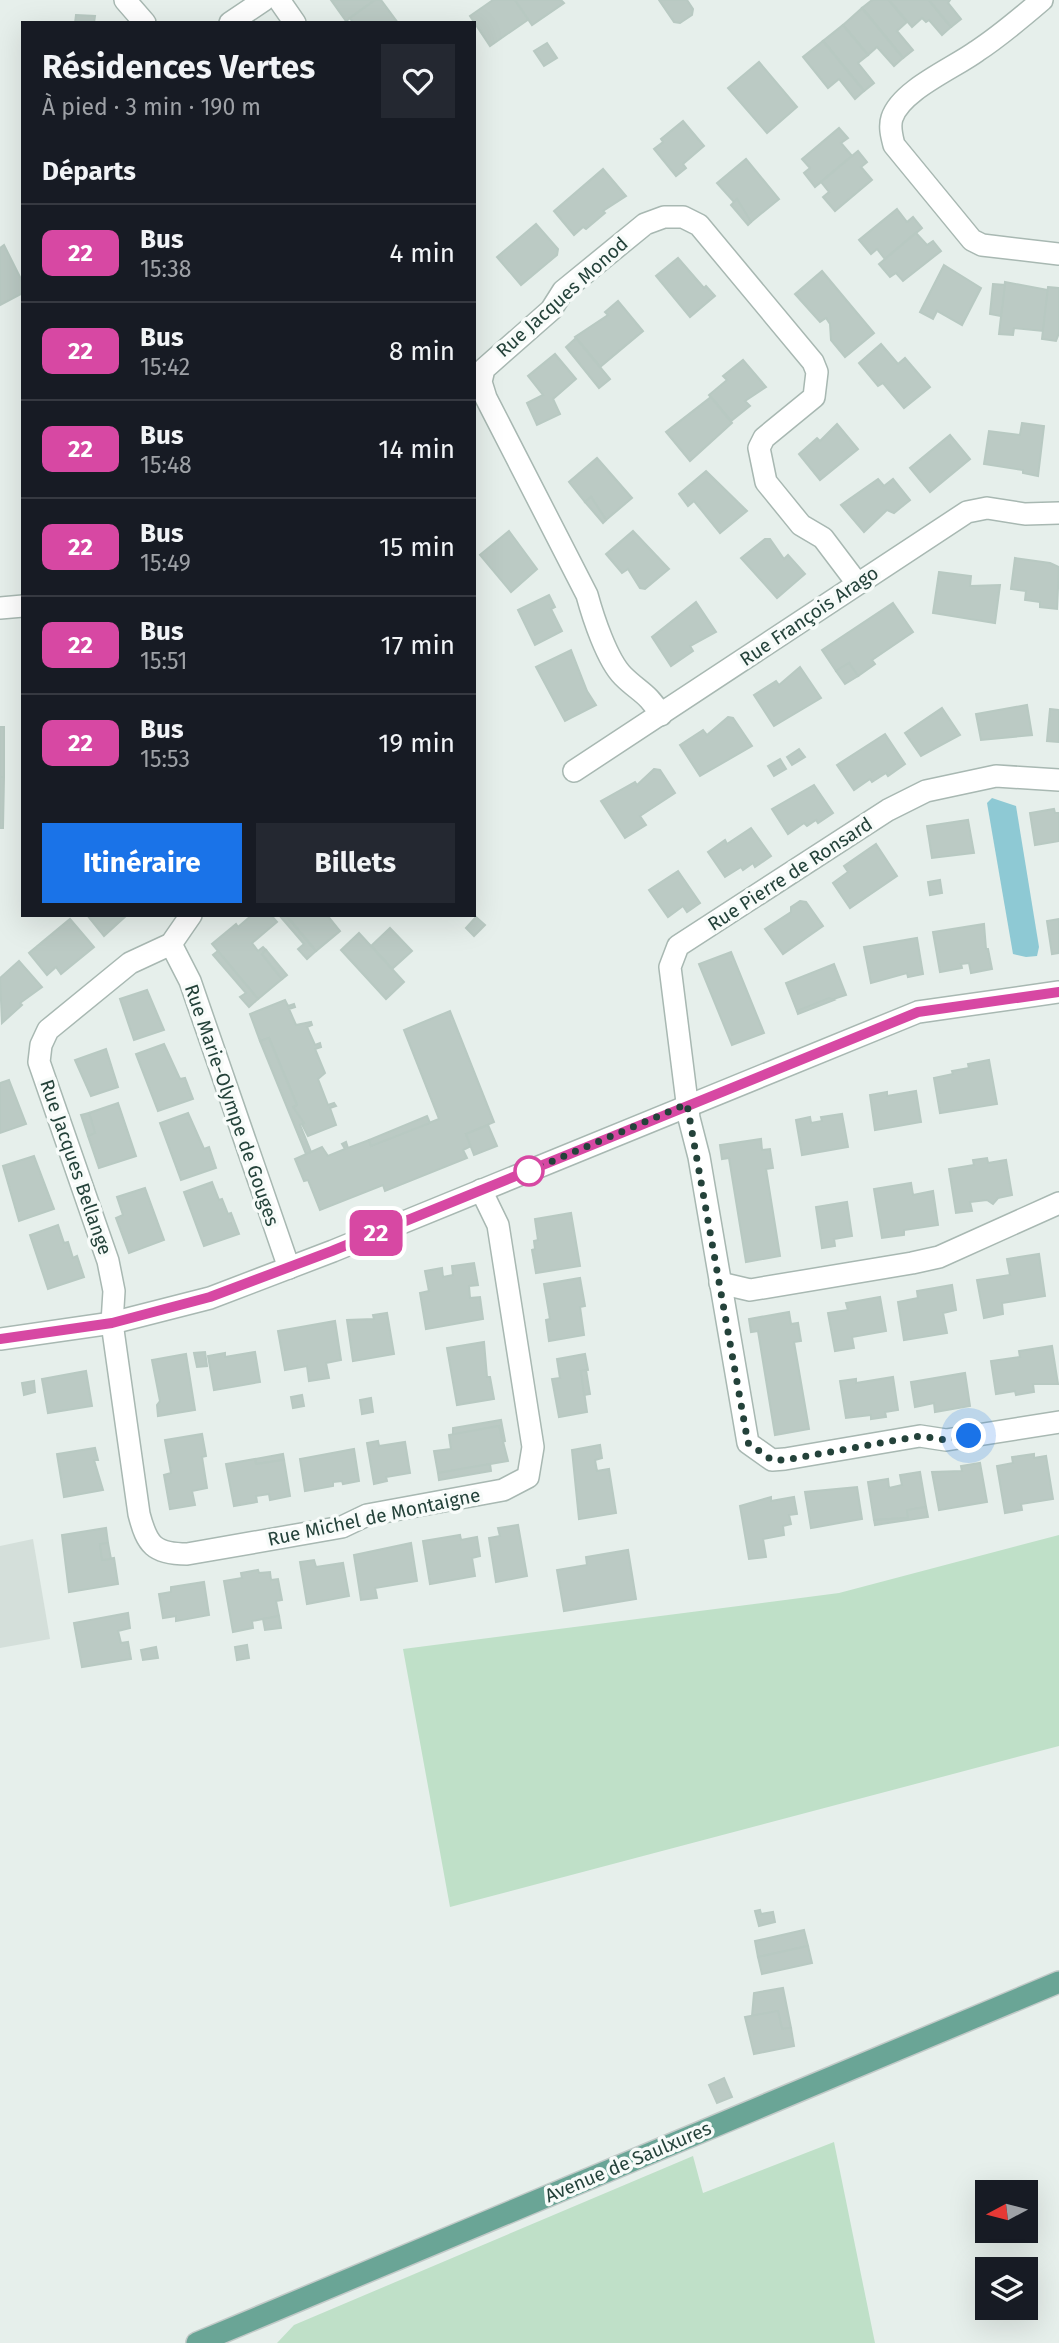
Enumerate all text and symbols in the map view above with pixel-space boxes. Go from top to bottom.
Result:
button: heart [381,44,455,118]
text: Résidences Vertes [42,47,315,87]
text: À pied · 3 min · 190 m [42,93,261,121]
text: Départs [42,156,136,187]
text: Bus [140,224,183,255]
street label: Rue Jacques Monod [492,232,632,362]
text: 4 min [389,238,455,269]
text: 22 [68,239,93,267]
text: 15:38 [140,255,191,283]
text: Bus [140,322,183,353]
text: 8 min [389,336,455,367]
text: 22 [68,337,93,365]
text: 15:42 [140,353,190,381]
text: Bus [140,420,183,451]
text: 14 min [378,434,455,465]
text: 22 [68,435,93,463]
text: 15:48 [140,451,192,479]
text: Bus [140,518,183,549]
text: 15 min [379,532,455,563]
text: 22 [68,533,93,561]
text: 15:49 [140,549,191,577]
street label: Rue François Arago [735,561,883,671]
text: Bus [140,616,183,647]
text: 17 min [380,630,455,661]
text: 22 [68,631,93,659]
text: 15:51 [140,647,187,675]
text: Bus [140,714,183,745]
text: 19 min [378,728,455,759]
text: 22 [68,729,93,757]
text: 15:53 [140,745,190,773]
street label: Rue Pierre de Ronsard [703,812,877,936]
button: Itinéraire [42,823,242,903]
button: Billets [256,823,455,903]
street label: Rue Marie-Olympe de Gouges [180,981,284,1229]
street label: Rue Jacques Bellange [35,1076,117,1258]
unlabelled marker [514,1156,544,1186]
line badge: 22 [344,1210,408,1256]
text: 22 [364,1219,388,1247]
your location [951,1418,986,1453]
street label: Rue Michel de Montaigne [266,1483,482,1551]
street label: Avenue de Saulxures [541,2117,715,2207]
north arrow [975,2180,1038,2244]
map controls [975,2180,1038,2320]
button: layers [975,2257,1038,2320]

